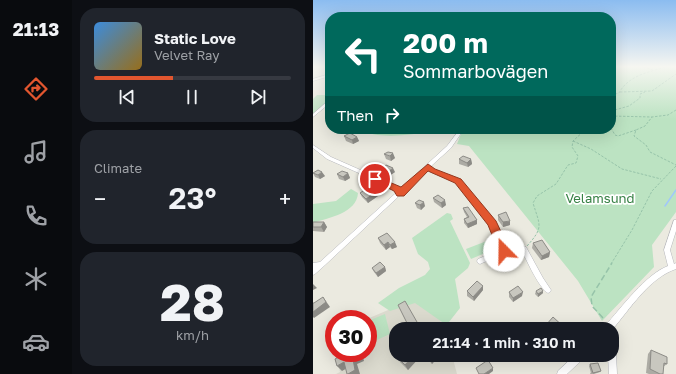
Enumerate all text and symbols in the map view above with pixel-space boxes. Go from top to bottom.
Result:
text: 21:13 [13,18,59,40]
text: 200 m [403,26,488,59]
icon: left [337,28,389,80]
text: Static Love [154,29,236,47]
text: Velvet Ray [154,47,219,63]
text: Sommarbovägen [403,60,548,82]
icon: directions [22,75,50,103]
icon: previous [116,86,138,108]
icon: pause [181,86,203,108]
icon: next [247,86,269,108]
icon: right [381,104,403,126]
text: Then [337,106,373,124]
icon: music [22,138,50,166]
text: Climate [94,160,142,176]
pin [358,162,392,196]
icon: arrive [364,168,386,190]
text: 23° [169,180,216,216]
text: − [94,185,106,212]
text: + [279,185,291,212]
park label: Velamsund [565,190,635,206]
icon: phone [22,202,50,230]
position arrow [483,230,525,272]
icon: climate [22,265,50,293]
text: 28 [160,270,225,332]
speed limit sign: 30 [325,310,377,362]
text: km/h [176,327,209,343]
icon: car [22,328,50,356]
text: 21:14 · 1 min · 310 m [432,333,576,351]

